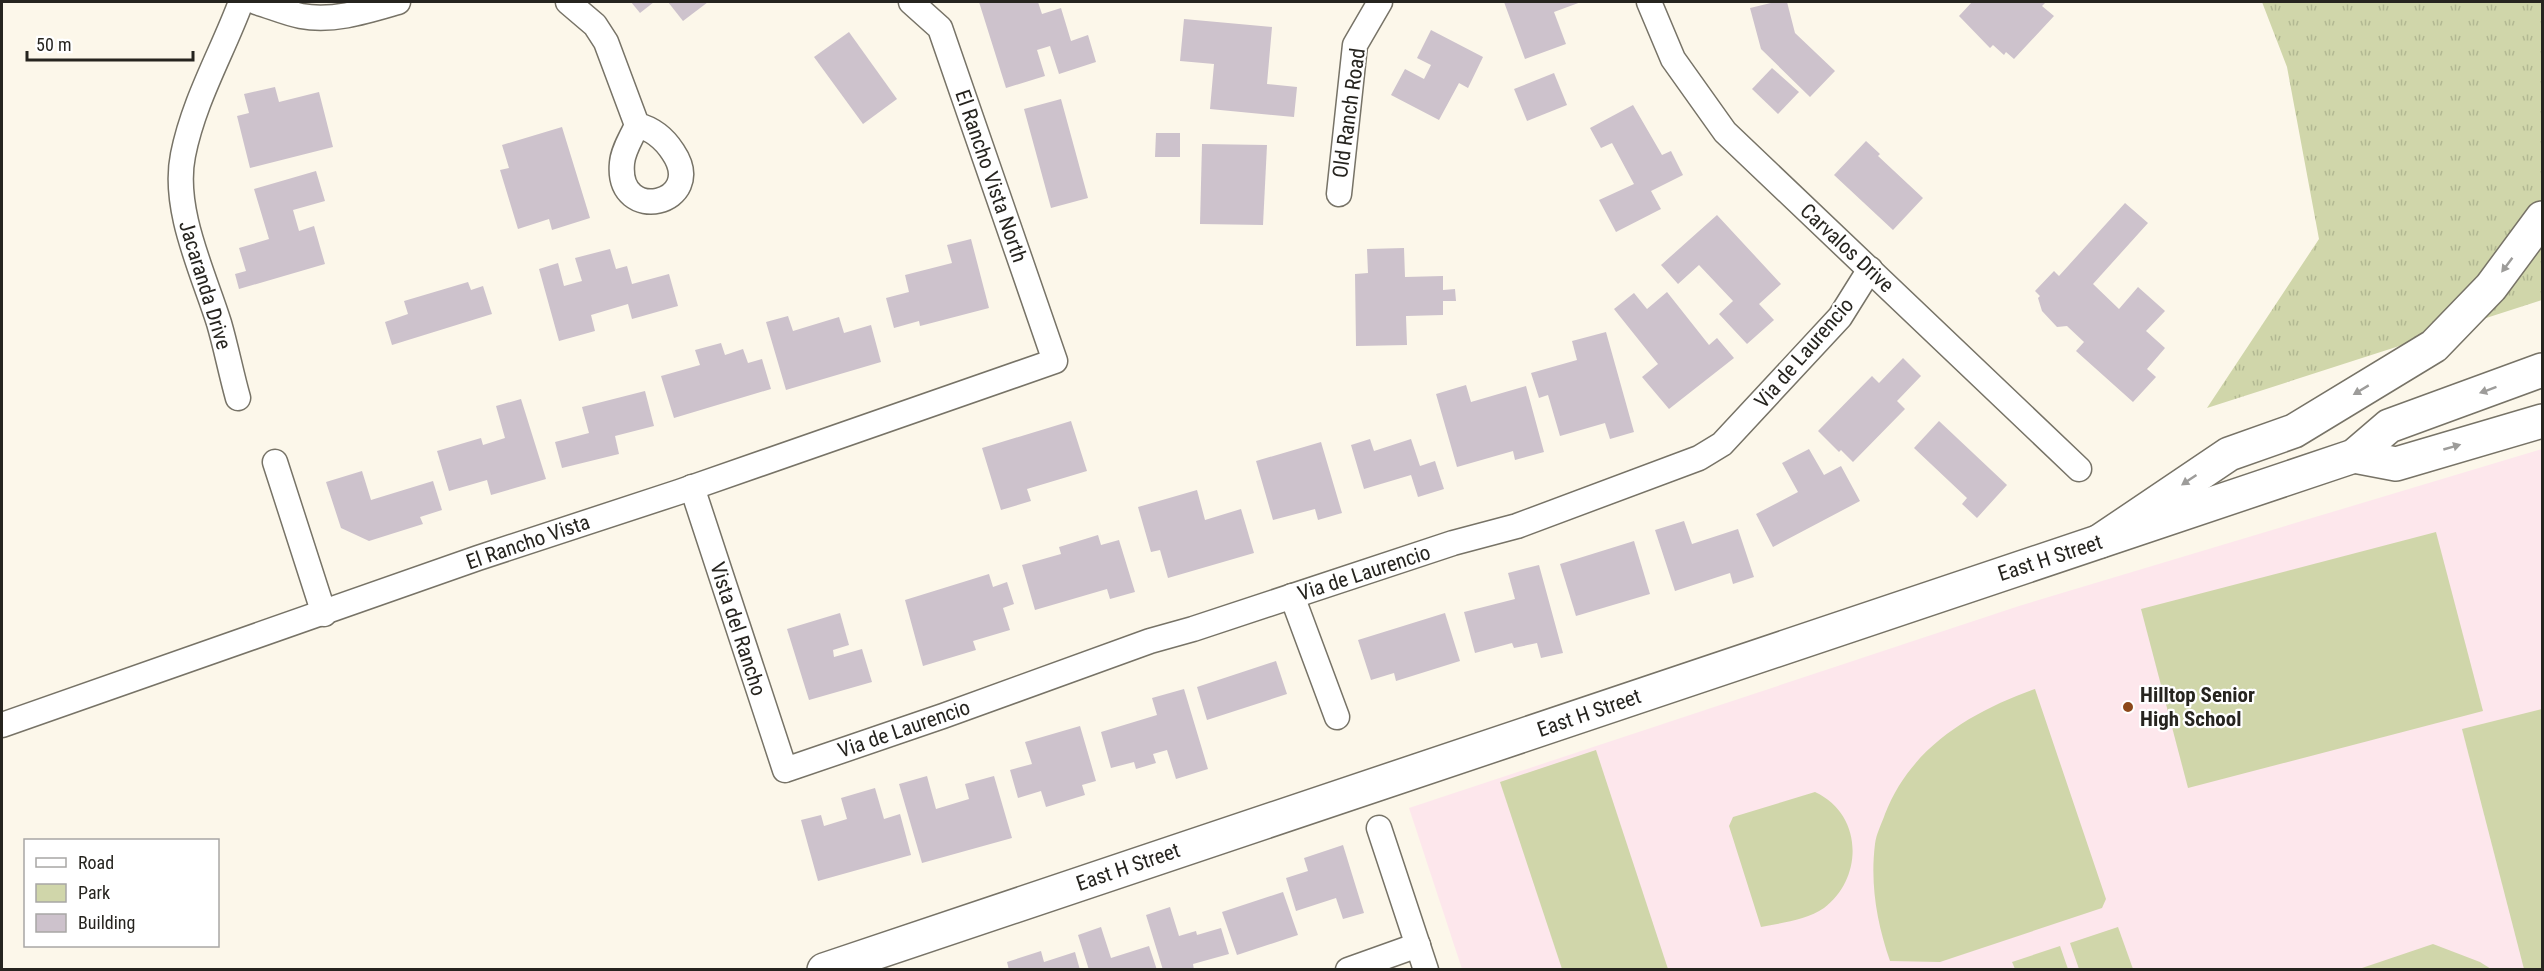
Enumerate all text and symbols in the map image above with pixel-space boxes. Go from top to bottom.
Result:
scale bar [27,24,194,62]
text: 50 m [36,34,71,55]
street label: Old Ranch Road [1328,47,1370,179]
street label: El Rancho Vista North [950,87,1032,265]
street label: Carvalos Drive [1795,199,1899,297]
street label: Jacaranda Drive [174,218,236,352]
one-way arrow [2502,257,2514,272]
street label: Via de Laurencio [1750,293,1858,413]
one-way arrow [2353,385,2369,396]
one-way arrow [2478,386,2496,396]
one-way arrow [2443,442,2461,451]
one-way arrow [2181,475,2198,486]
street label: El Rancho Vista [463,510,593,574]
street label: East H Street [1995,530,2105,586]
street label: Via de Laurencio [1295,540,1433,606]
street label: Vista del Rancho [705,559,771,699]
place label: Hilltop Senior High School [2140,683,2255,731]
street label: East H Street [1534,684,1644,742]
street label: Via de Laurencio [835,695,973,763]
marker: Hilltop Senior High School [2121,700,2135,714]
street label: East H Street [1073,838,1183,896]
legend [24,839,219,947]
text: Road [78,852,114,873]
text: Park [78,882,110,903]
text: Building [78,912,135,933]

